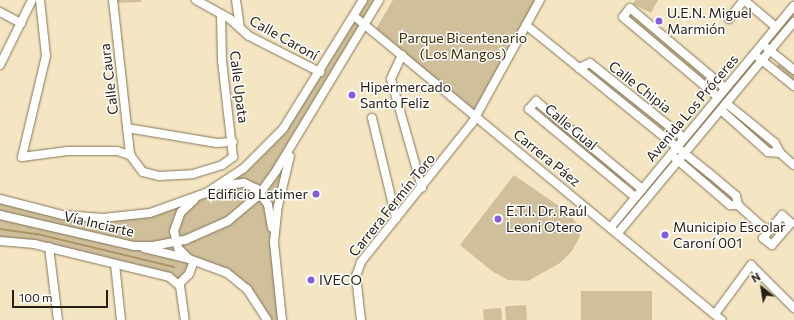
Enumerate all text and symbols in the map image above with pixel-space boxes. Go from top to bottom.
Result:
place label: U.E.N. Miguel Marmión [667,5,752,38]
street label: Calle Caroní [247,12,321,64]
marker: U.E.N. Miguel Marmión [654,16,664,26]
park label: Parque Bicentenario (Los Mangos) [399,30,527,62]
street label: Calle Caura [96,42,122,116]
street label: Calle Upata [226,50,252,124]
street label: Avenida Los Próceres [642,51,742,165]
street label: Calle Chipia [605,57,675,117]
place label: Hipermercado Santo Feliz [360,79,451,112]
marker: Hipermercado Santo Feliz [347,90,357,100]
street label: Calle Gual [541,100,601,154]
street label: Carrera Páez [510,126,584,190]
street label: Carrera Fermín Toro [345,150,439,260]
place label: Edificio Latimer [207,186,308,202]
marker: Edificio Latimer [311,189,321,199]
place label: E.T.I. Dr. Raúl Leoni Otero [506,203,587,236]
street label: Vía Inciarte [62,208,136,240]
marker: E.T.I. Dr. Raúl Leoni Otero [493,214,503,224]
place label: Municipio Escolar Caroní 001 [673,219,786,252]
marker: Municipio Escolar Caroní 001 [660,230,670,240]
north arrow [742,268,782,308]
text: N [749,269,763,285]
place label: IVECO [319,272,362,288]
marker: IVECO [306,275,316,285]
scale bar [14,282,110,308]
text: 100 m [19,290,53,304]

